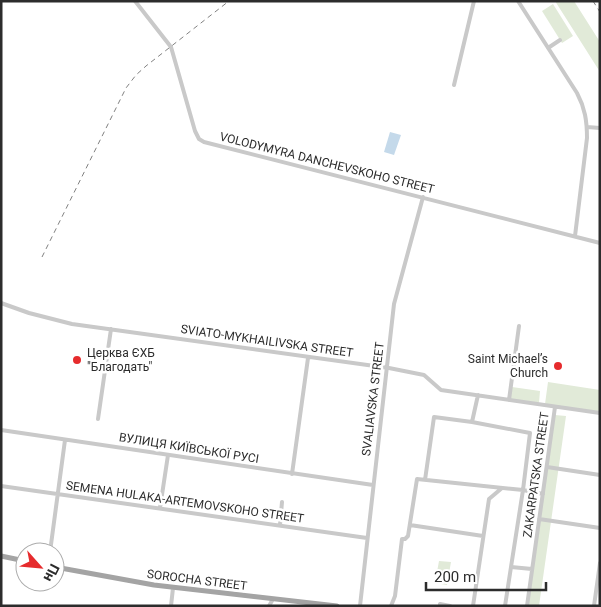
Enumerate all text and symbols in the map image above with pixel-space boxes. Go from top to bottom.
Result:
street label: VOLODYMYRA DANCHEVSKOHO STREET [218,129,436,197]
street label: SVIATO-MYKHAILIVSKA STREET [180,322,354,360]
street label: SVALIAVSKA STREET [359,341,387,457]
place label: Церква ЄХБ "Благодать" [87,346,155,374]
place label: Saint Michael’s Church [468,352,548,380]
marker: Церква ЄХБ "Благодать" [71,354,83,366]
marker: Saint Michael’s Church [552,360,564,372]
street label: ZAKARPATSKA STREET [520,411,552,539]
street label: ВУЛИЦЯ КИЇВСЬКОЇ РУСІ [118,429,260,466]
street label: SEMENA HULAKA-ARTEMOVSKOHO STREET [65,478,305,526]
north arrow [15,542,65,592]
scale bar [426,560,546,592]
text: Пн [40,561,63,585]
street label: SOROCHA STREET [146,567,248,593]
text: 200 m [434,568,476,586]

